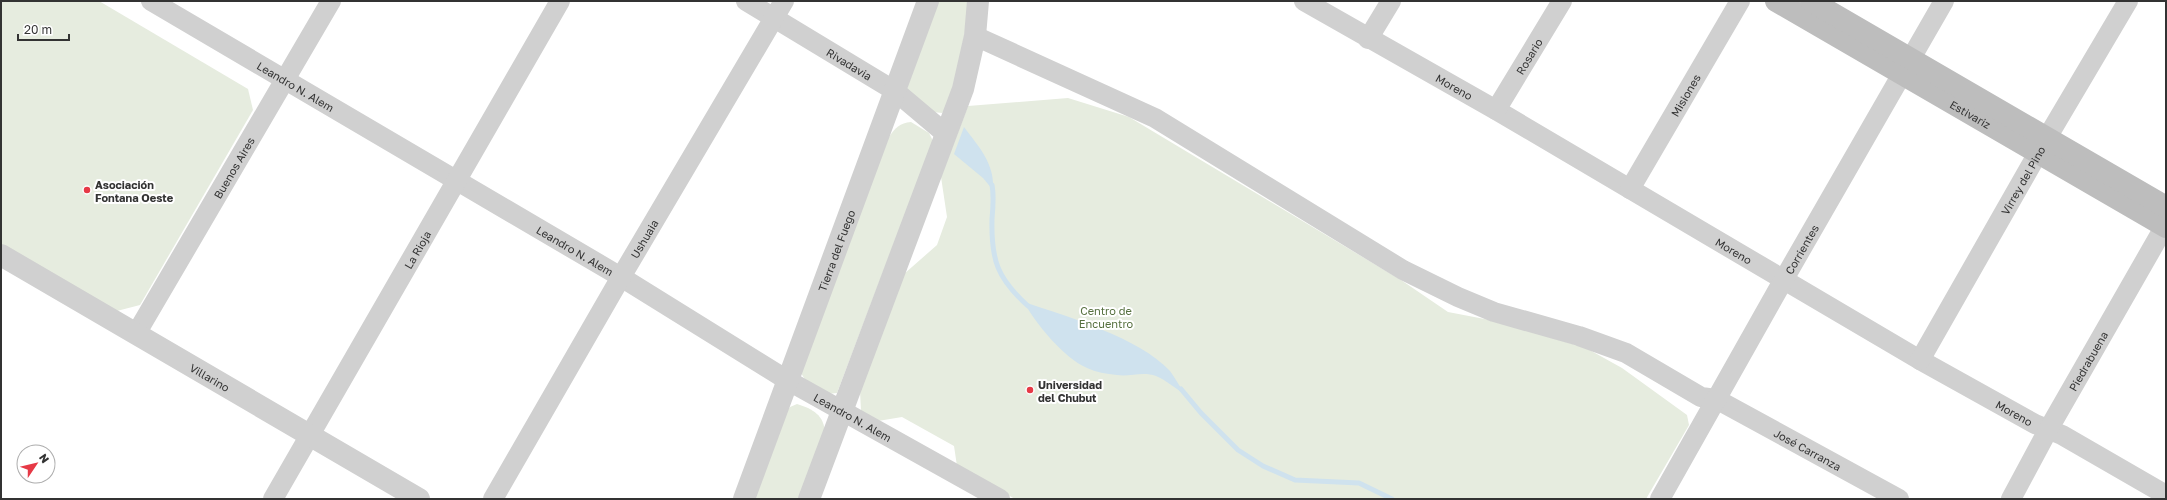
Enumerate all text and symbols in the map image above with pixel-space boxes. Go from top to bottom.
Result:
scale bar [18,16,69,42]
text: 20 m [24,22,52,37]
street label: Rosario [1513,35,1545,77]
street label: Rivadavia [825,45,875,82]
street label: Leandro N. Alem [255,58,337,114]
street label: Moreno [1434,71,1475,102]
street label: Misiones [1668,71,1703,118]
street label: Estivariz [1948,97,1994,131]
street label: Buenos Aires [210,134,257,201]
street label: Virrey del Pino [1998,143,2047,217]
place label: Asociación Fontana Oeste [95,178,174,204]
marker: Asociación Fontana Oeste [82,185,92,195]
street label: Tierra del Fuego [815,207,857,293]
street label: Ushuaia [627,217,660,260]
street label: Corrientes [1782,222,1821,276]
street label: Leandro N. Alem [534,223,616,278]
street label: La Rioja [401,228,433,271]
street label: Moreno [1713,235,1755,266]
park label: Centro de Encuentro [1079,304,1134,330]
street label: Piedrabuena [2065,329,2110,393]
street label: Villarino [188,360,233,394]
place label: Universidad del Chubut [1038,378,1102,404]
marker: Universidad del Chubut [1025,385,1035,395]
street label: Leandro N. Alem [812,390,894,444]
street label: Moreno [1994,397,2035,428]
street label: José Carranza [1772,426,1844,473]
north arrow [16,444,56,484]
text: N [37,451,52,465]

